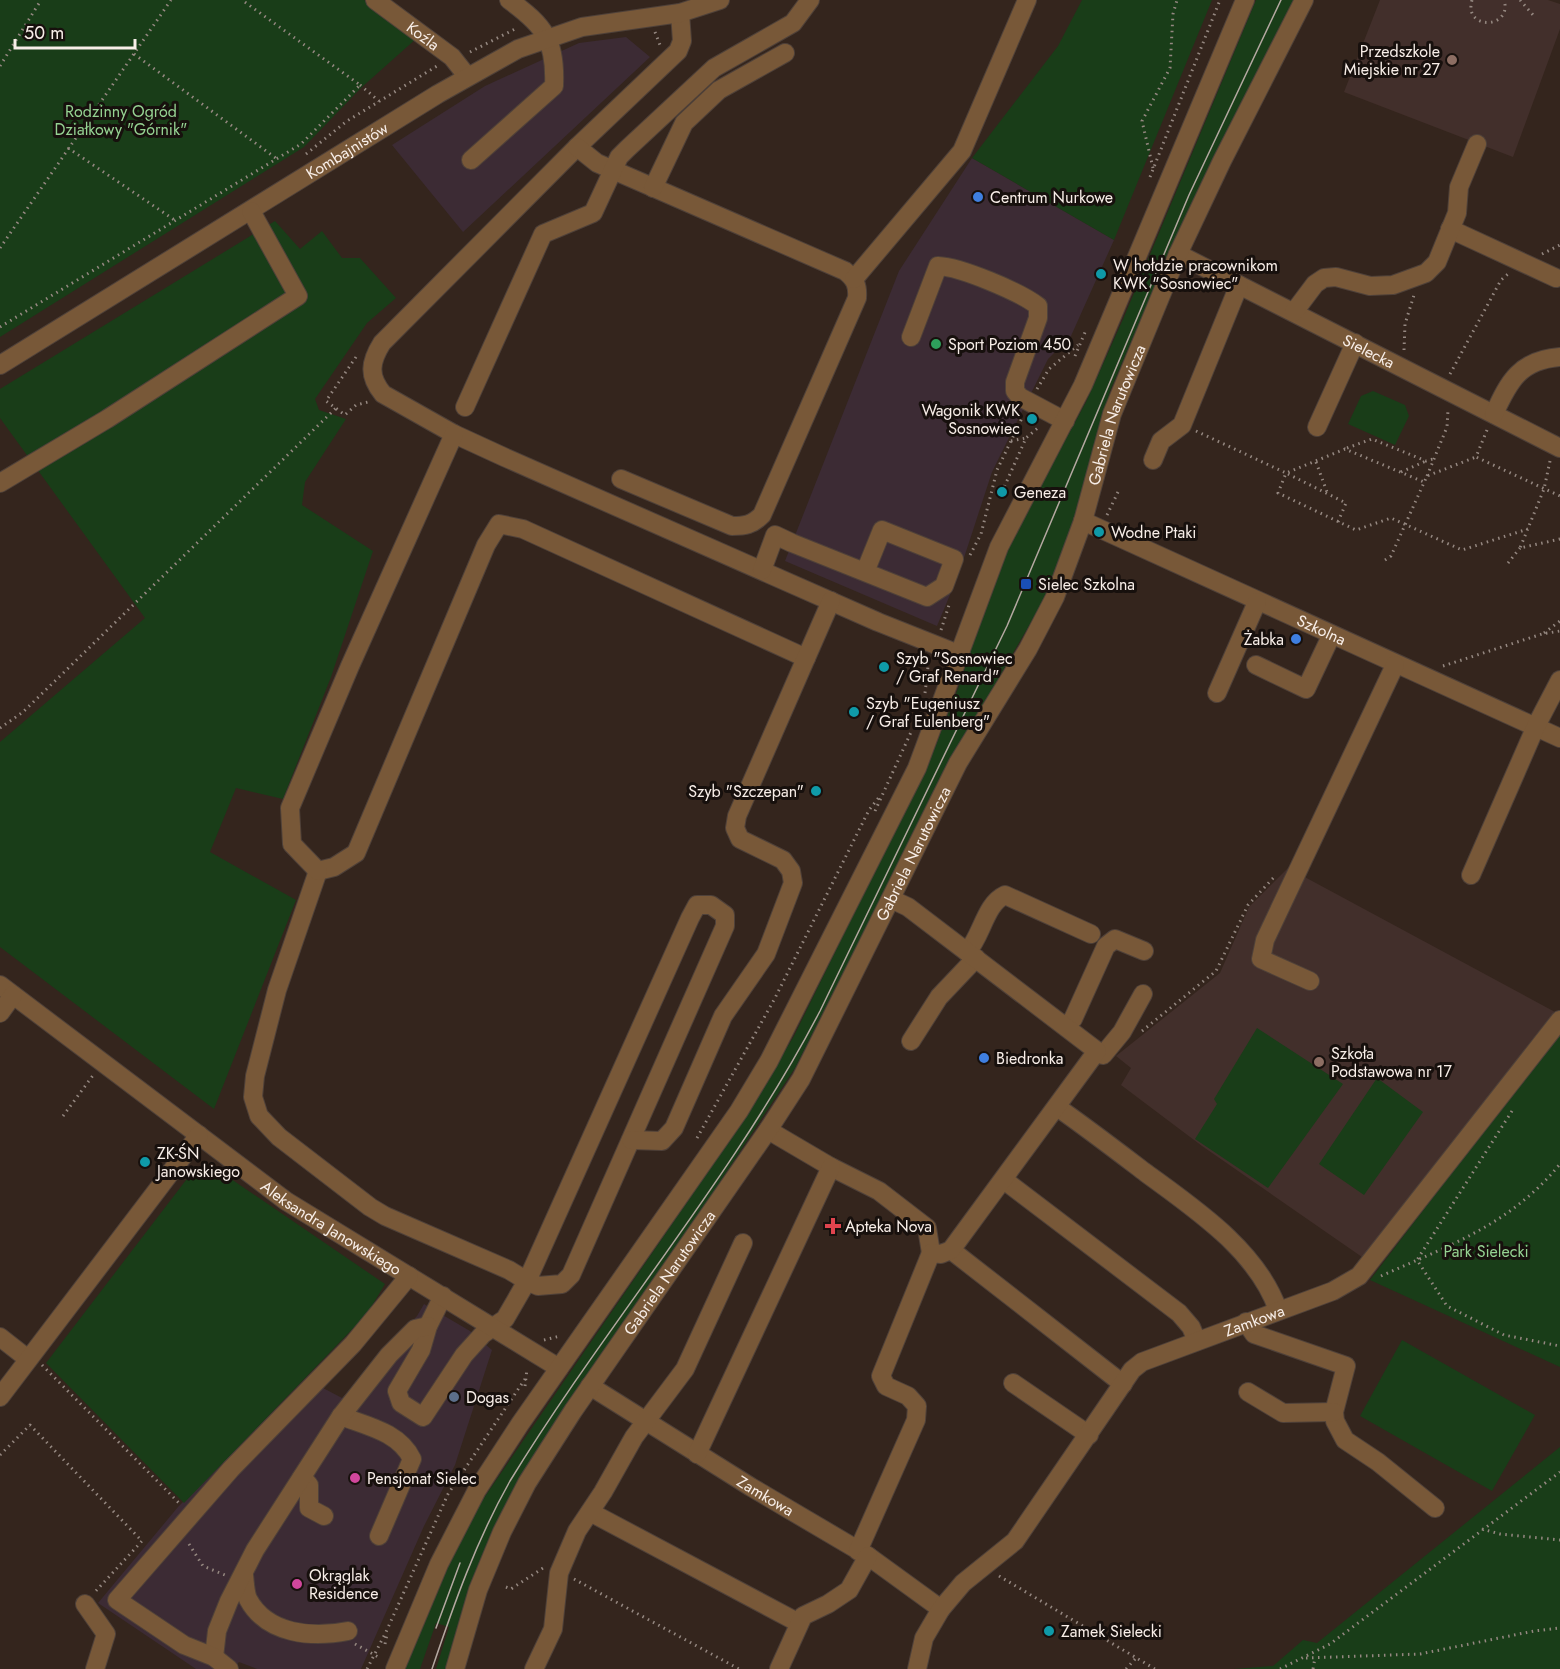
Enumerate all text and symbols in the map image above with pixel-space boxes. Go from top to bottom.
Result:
scale bar [15,12,135,50]
street label: Koźla [402,16,444,56]
text: 50 m [24,20,64,46]
place label: Przedszkole Miejskie nr 27 [1344,40,1441,81]
marker: Przedszkole Miejskie nr 27 [1445,53,1459,67]
park label: Rodzinny Ogród Działkowy "Górnik" [55,100,187,141]
street label: Kombajnistów [302,116,393,185]
place label: Centrum Nurkowe [990,186,1113,209]
marker: Centrum Nurkowe [971,190,985,204]
place label: W hołdzie pracownikom KWK "Sosnowiec" [1113,254,1278,295]
marker: W hołdzie pracownikom KWK "Sosnowiec" [1094,267,1108,281]
street label: Sielecka [1339,329,1399,374]
place label: Sport Poziom 450 [948,333,1071,356]
marker: Sport Poziom 450 [929,337,943,351]
street label: Gabriela Narutowicza [1082,341,1151,488]
place label: Wagonik KWK Sosnowiec [921,399,1020,440]
marker: Wagonik KWK Sosnowiec [1025,412,1039,426]
place label: Geneza [1014,481,1066,504]
marker: Geneza [995,485,1009,499]
place label: Wodne Ptaki [1111,521,1196,544]
marker: Wodne Ptaki [1092,525,1106,539]
place label: Sielec Szkolna [1038,573,1135,596]
marker: Sielec Szkolna [1019,577,1033,591]
street label: Szkolna [1293,609,1349,651]
place label: Żabka [1244,628,1284,651]
marker: Żabka [1289,632,1303,646]
place label: Szyb "Sosnowiec / Graf Renard" [896,647,1013,688]
marker: Szyb "Sosnowiec / Graf Renard" [877,660,891,674]
place label: Szyb "Eugeniusz / Graf Eulenberg" [866,692,990,733]
marker: Szyb "Eugeniusz / Graf Eulenberg" [847,705,861,719]
place label: Szyb "Szczepan" [688,780,804,803]
street label: Gabriela Narutowicza [870,783,957,925]
marker: Szyb "Szczepan" [809,784,823,798]
place label: Szkoła Podstawowa nr 17 [1331,1042,1452,1083]
place label: Biedronka [996,1047,1064,1070]
marker: Biedronka [977,1051,991,1065]
marker: Szkoła Podstawowa nr 17 [1312,1055,1326,1069]
place label: ZK-ŚN Janowskiego [155,1142,240,1183]
marker: ZK-ŚN Janowskiego [138,1155,152,1169]
street label: Aleksandra Janowskiego [256,1175,406,1281]
street label: Gabriela Narutowicza [618,1206,721,1340]
place label: Apteka Nova [845,1215,932,1238]
marker: Apteka Nova [826,1219,840,1233]
park label: Park Sielecki [1443,1240,1529,1263]
street label: Zamkowa [1221,1299,1288,1342]
place label: Dogas [466,1386,509,1409]
marker: Dogas [447,1390,461,1404]
place label: Pensjonat Sielec [367,1467,477,1490]
street label: Zamkowa [732,1470,798,1522]
marker: Pensjonat Sielec [348,1471,362,1485]
place label: Okrąglak Residence [309,1564,378,1605]
marker: Okrąglak Residence [290,1577,304,1591]
place label: Zamek Sielecki [1061,1620,1162,1643]
marker: Zamek Sielecki [1042,1624,1056,1638]

